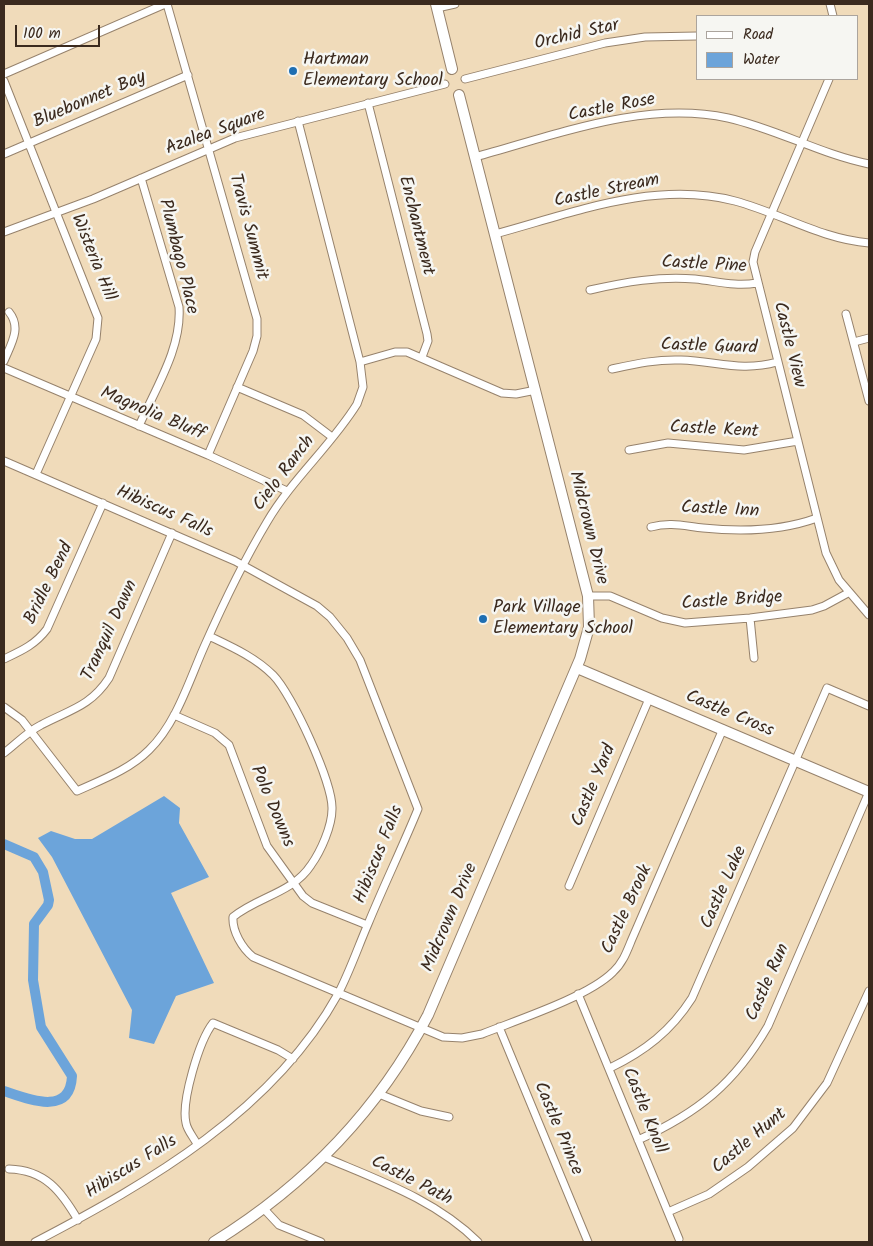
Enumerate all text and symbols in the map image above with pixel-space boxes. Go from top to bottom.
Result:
scale bar [18,15,102,47]
legend [696,15,858,80]
street label: Orchid Star [533,16,621,56]
text: 100 m [23,22,61,46]
text: Road [743,23,773,47]
text: Water [743,48,779,72]
place label: Hartman Elementary School [303,50,443,92]
marker: Hartman Elementary School [287,65,299,77]
street label: Bluebonnet Bay [31,68,149,134]
street label: Castle Rose [567,90,657,128]
street label: Azalea Square [163,105,269,161]
street label: Castle Stream [552,170,662,214]
street label: Travis Summit [222,172,272,282]
street label: Enchantment [392,174,438,278]
street label: Plumbago Place [152,197,202,317]
street label: Wisteria Hill [65,211,119,305]
street label: Castle Pine [661,253,747,279]
street label: Castle View [767,300,809,390]
street label: Castle Guard [660,336,758,360]
street label: Magnolia Bluff [97,383,207,447]
street label: Castle Kent [669,418,759,444]
street label: Cielo Ranch [250,432,320,516]
street label: Midcrown Drive [562,469,612,587]
street label: Hibiscus Falls [112,482,216,544]
street label: Castle Inn [680,498,760,524]
street label: Bridle Bend [21,539,79,629]
street label: Tranquil Dawn [78,577,144,685]
street label: Castle Bridge [681,588,783,616]
place label: Park Village Elementary School [493,598,633,640]
marker: Park Village Elementary School [477,613,489,625]
street label: Castle Cross [682,687,776,743]
street label: Castle Yard [568,742,622,830]
street label: Polo Downs [244,763,298,851]
street label: Hibiscus Falls [351,803,409,907]
street label: Castle Lake [697,843,753,933]
street label: Midcrown Drive [418,860,484,976]
street label: Castle Brook [598,862,658,958]
street label: Castle Run [742,941,796,1025]
street label: Castle Knoll [616,1065,670,1157]
street label: Castle Prince [528,1079,586,1179]
street label: Castle Hunt [708,1105,792,1179]
street label: Hibiscus Falls [82,1131,182,1205]
street label: Castle Path [367,1152,455,1212]

